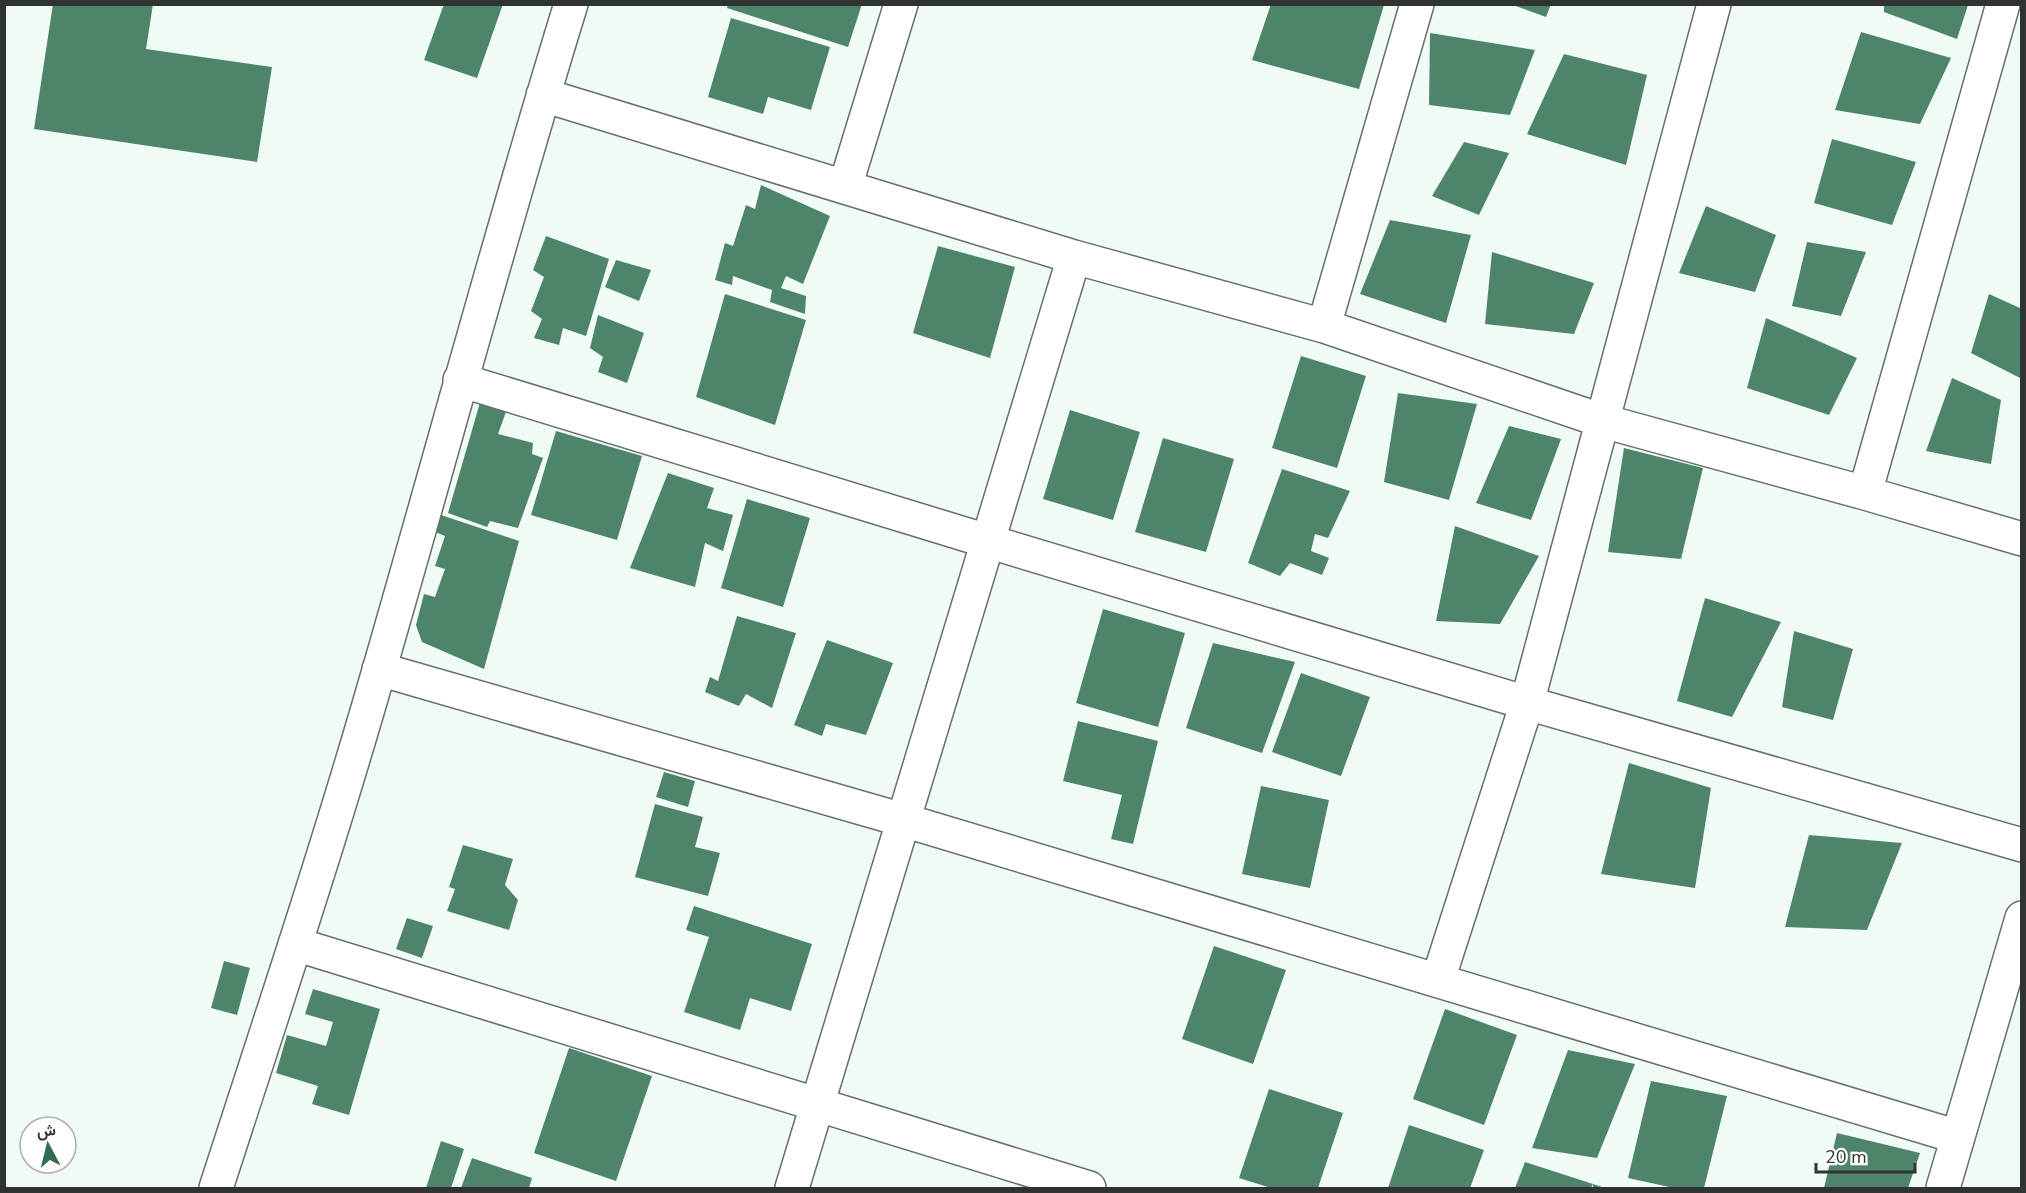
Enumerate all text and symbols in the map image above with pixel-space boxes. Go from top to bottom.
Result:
north arrow [18,1115,78,1175]
text: ش [35,1119,57,1143]
scale bar [1816,1136,1915,1174]
text: 20 m [1825,1145,1867,1169]

